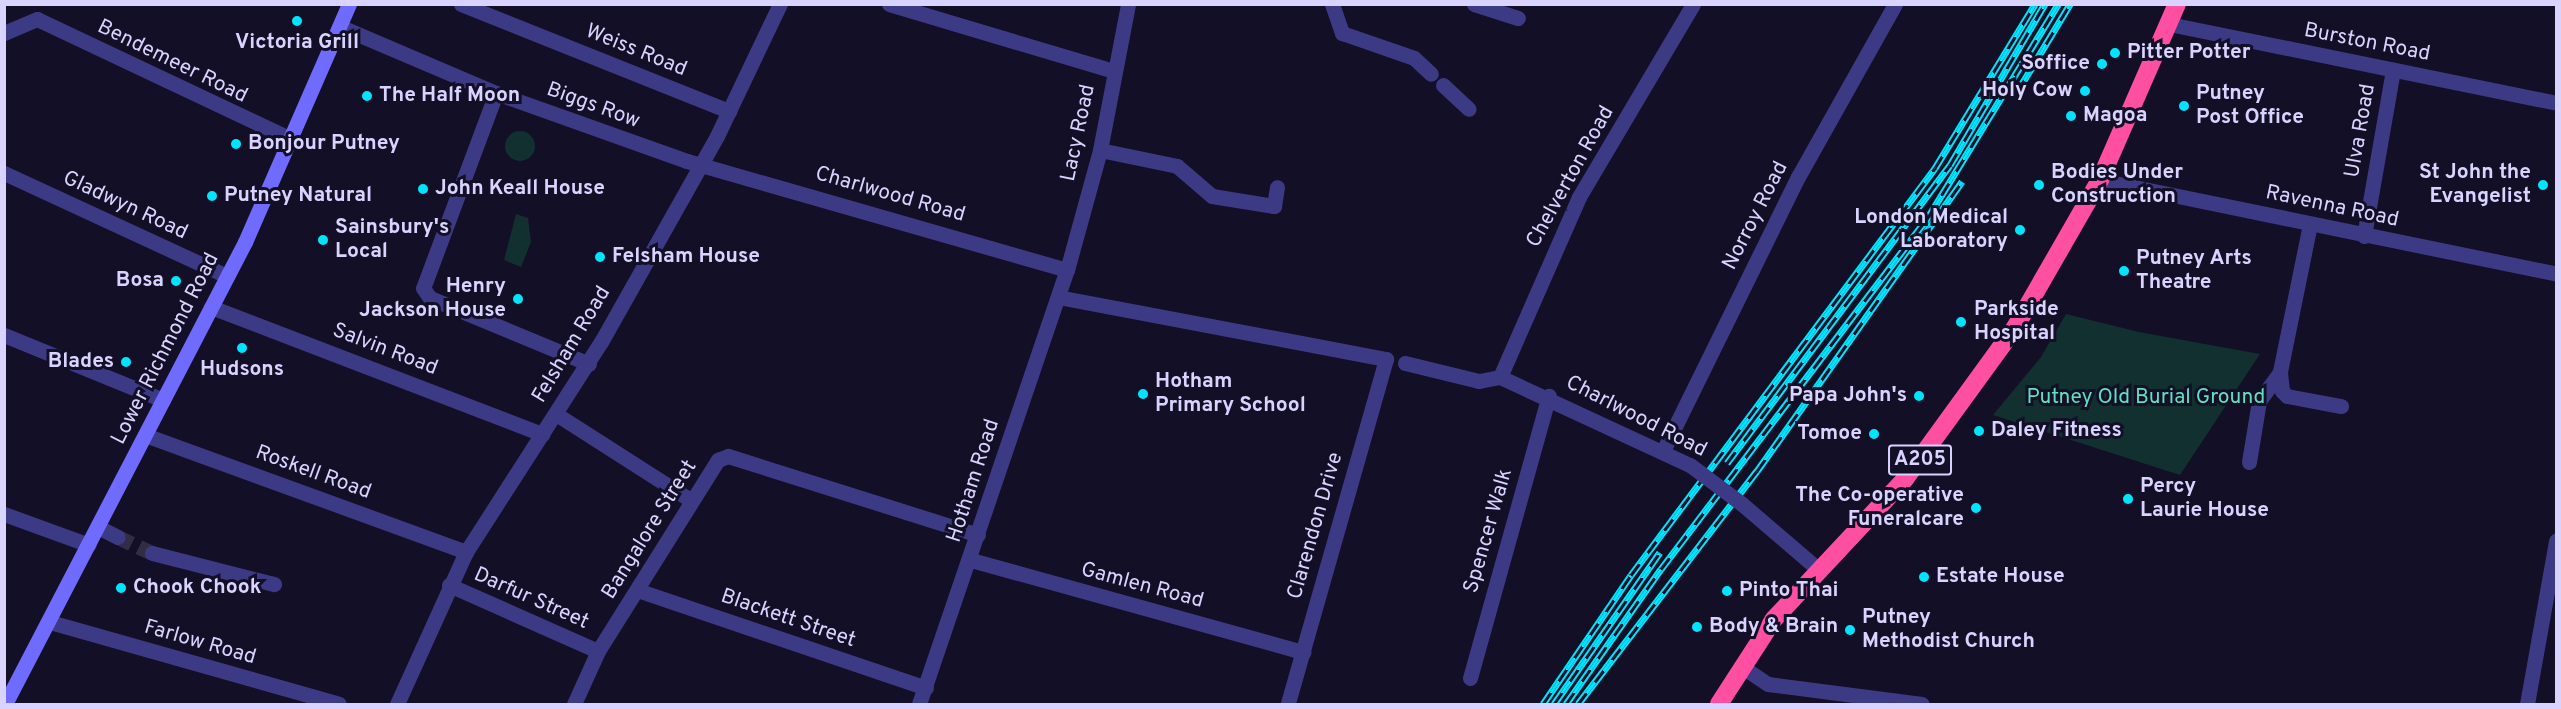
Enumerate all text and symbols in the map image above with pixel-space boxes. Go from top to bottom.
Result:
marker: Victoria Grill [290,14,304,28]
street label: Bendemeer Road [93,15,251,109]
street label: Burston Road [2302,18,2432,68]
street label: Weiss Road [582,19,690,83]
place label: Victoria Grill [235,30,359,56]
place label: Pitter Potter [2127,40,2251,66]
marker: Pitter Potter [2108,46,2122,60]
place label: Soffice [2021,51,2090,77]
marker: Soffice [2095,57,2109,71]
street label: Biggs Row [543,78,643,134]
place label: Holy Cow [1982,78,2073,104]
place label: Putney Post Office [2196,81,2304,131]
street label: Lacy Road [1056,82,1102,184]
street label: Ulva Road [2340,82,2382,180]
place label: The Half Moon [379,83,520,109]
marker: Holy Cow [2078,84,2092,98]
marker: The Half Moon [360,89,374,103]
marker: Putney Post Office [2177,99,2191,113]
street label: Chelverton Road [1522,102,1620,252]
place label: Magoa [2083,103,2147,129]
marker: Magoa [2064,109,2078,123]
place label: Bonjour Putney [248,131,400,157]
marker: Bonjour Putney [229,137,243,151]
street label: Norroy Road [1718,157,1794,275]
place label: Bodies Under Construction [2051,160,2183,210]
place label: St John the Evangelist [2419,160,2531,210]
street label: Charlwood Road [812,162,968,228]
street label: Gladwyn Road [59,166,191,246]
place label: John Keall House [435,176,605,202]
marker: Bodies Under Construction [2032,178,2046,192]
marker: St John the Evangelist [2536,178,2550,192]
street label: Ravenna Road [2263,181,2401,233]
marker: John Keall House [416,182,430,196]
place label: Putney Natural [224,183,372,209]
marker: Putney Natural [205,189,219,203]
place label: London Medical Laboratory [1854,205,2008,255]
place label: Sainsbury's Local [335,215,449,265]
marker: London Medical Laboratory [2013,223,2027,237]
marker: Sainsbury's Local [316,233,330,247]
place label: Felsham House [612,244,760,270]
place label: Putney Arts Theatre [2136,246,2253,296]
street label: Lower Richmond Road [107,249,225,449]
marker: Felsham House [593,250,607,264]
marker: Putney Arts Theatre [2117,264,2131,278]
place label: Bosa [116,268,164,294]
marker: Bosa [169,274,183,288]
place label: Henry Jackson House [359,274,506,324]
street label: Felsham Road [527,282,617,408]
marker: Henry Jackson House [511,292,525,306]
place label: Parkside Hospital [1974,297,2059,347]
marker: Parkside Hospital [1952,313,1970,331]
street label: Salvin Road [329,318,441,382]
marker: Hudsons [235,341,249,355]
place label: Blades [48,349,114,375]
marker: Blades [119,355,133,369]
place label: Hudsons [200,357,284,383]
place label: Hotham Primary School [1155,369,1306,419]
street label: Charlwood Road [1561,371,1711,463]
place label: Papa John's [1789,383,1907,409]
park label: Putney Old Burial Ground [2027,385,2265,411]
marker: Hotham Primary School [1136,387,1150,401]
marker: Papa John's [1912,389,1926,403]
street label: Hotham Road [942,416,1006,546]
place label: Daley Fitness [1991,418,2122,444]
place label: Tomoe [1797,421,1862,447]
marker: Daley Fitness [1972,424,1986,438]
marker: Tomoe [1867,427,1881,441]
street label: Roskell Road [252,440,374,506]
road number: A205 [1887,443,1953,477]
street label: Clarendon Drive [1283,450,1349,602]
street label: Bangalore Street [597,456,703,604]
street label: Spencer Walk [1459,466,1519,596]
place label: Percy Laurie House [2140,474,2269,524]
place label: The Co-operative Funeralcare [1795,483,1964,533]
marker: Percy Laurie House [2121,492,2135,506]
marker: The Co-operative Funeralcare [1969,501,1983,515]
street label: Gamlen Road [1078,558,1206,614]
street label: Darfur Street [470,562,592,636]
place label: Estate House [1936,564,2065,590]
marker: Estate House [1917,570,1931,584]
place label: Chook Chook [133,575,261,601]
place label: Pinto Thai [1739,578,1838,604]
marker: Chook Chook [114,581,128,595]
street label: Blackett Street [717,584,859,654]
marker: Pinto Thai [1720,584,1734,598]
place label: Putney Methodist Church [1862,605,2035,655]
place label: Body & Brain [1709,614,1838,640]
street label: Farlow Road [141,615,259,671]
marker: Body & Brain [1690,620,1704,634]
marker: Putney Methodist Church [1843,623,1857,637]

